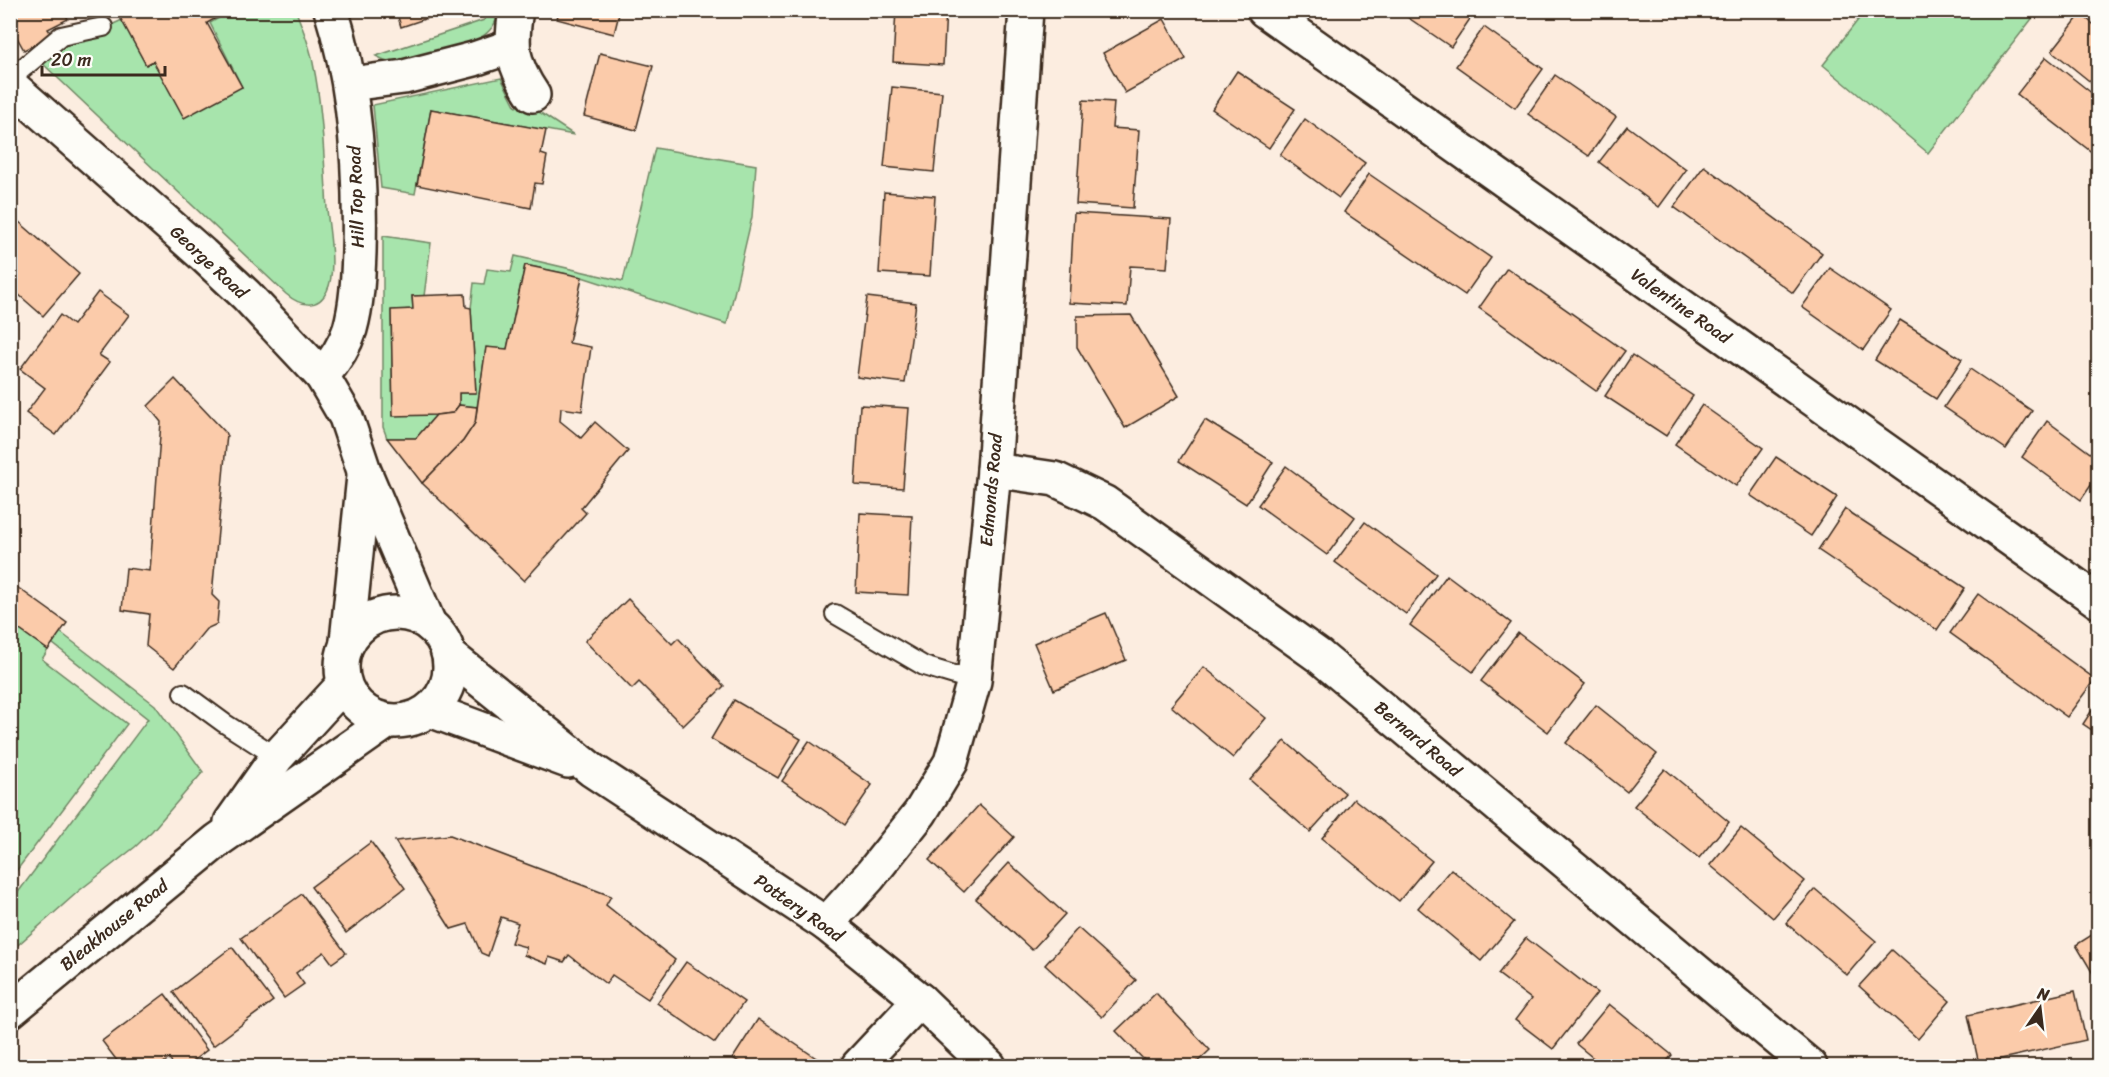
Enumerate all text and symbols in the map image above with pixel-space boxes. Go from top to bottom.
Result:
scale bar [42,39,165,77]
text: 20 m [51,44,91,76]
street label: Hill Top Road [338,144,374,249]
street label: George Road [162,217,257,308]
street label: Valentine Road [1624,259,1739,354]
street label: Edmonds Road [970,431,1012,548]
street label: Bernard Road [1367,692,1470,786]
street label: Pottery Road [747,865,852,952]
street label: Bleakhouse Road [52,870,177,979]
north arrow [2010,978,2070,1038]
text: N [2034,978,2053,1010]

